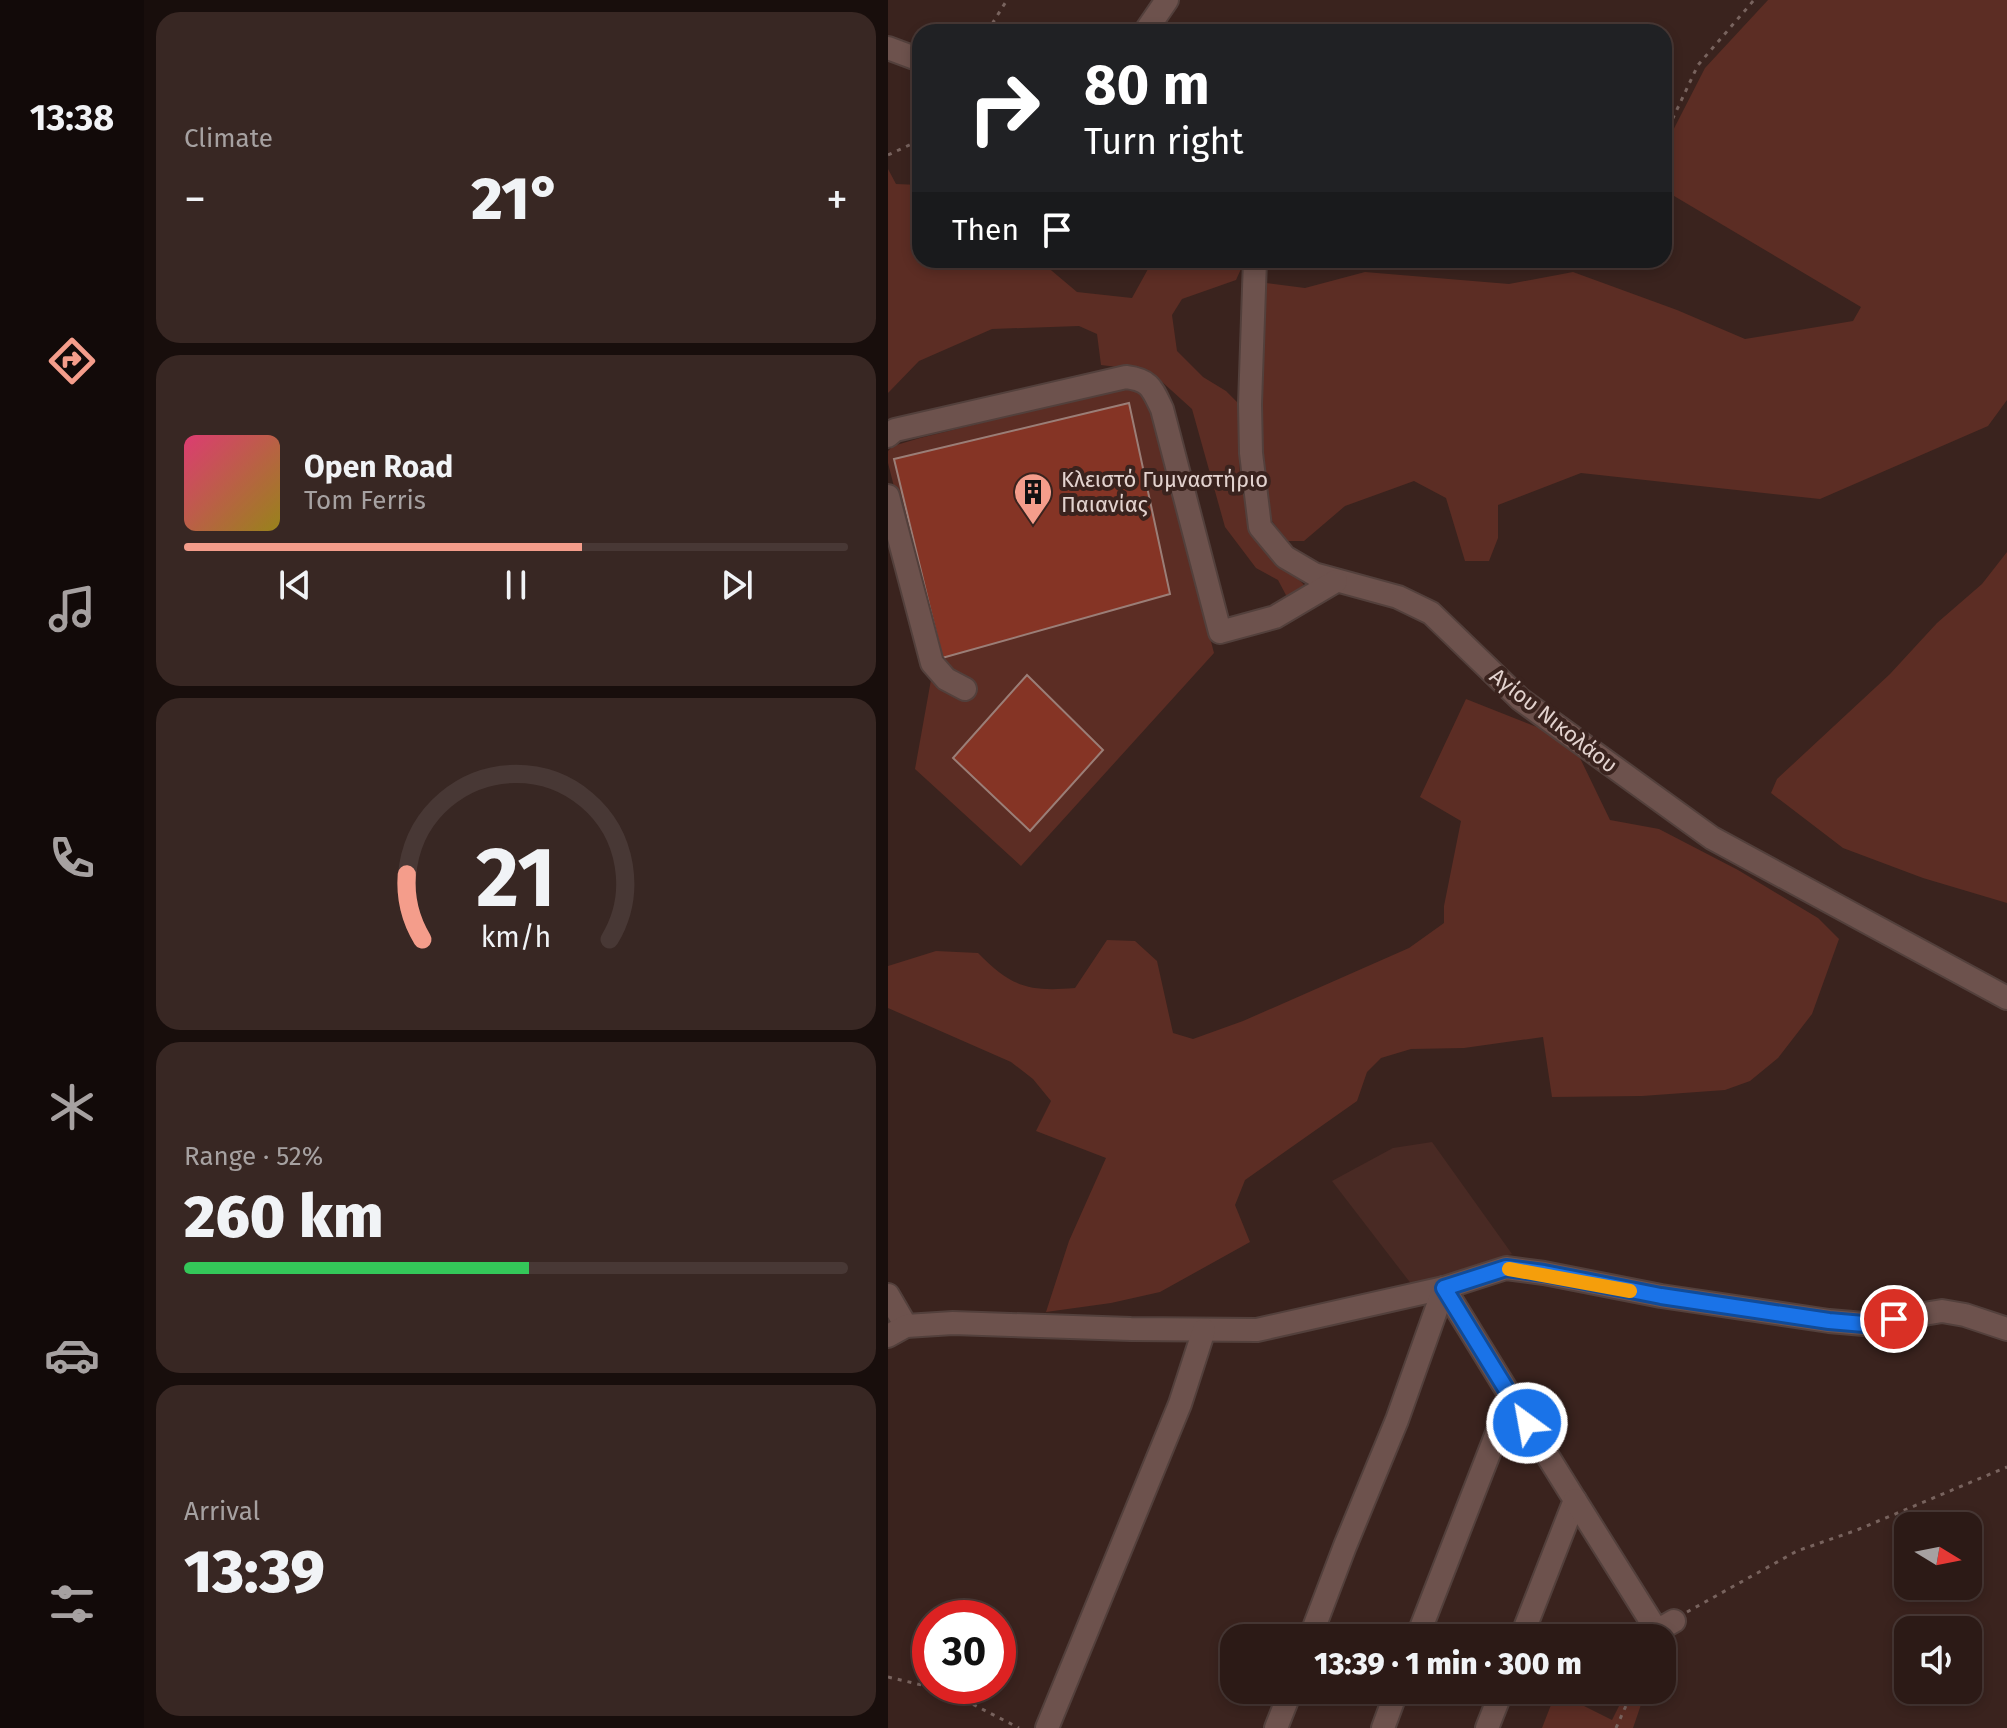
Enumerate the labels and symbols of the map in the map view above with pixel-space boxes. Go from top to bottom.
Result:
place label: Κλειστό Γυμναστήριο Παιανίας [1061,466,1268,518]
building icon: Κλειστό Γυμναστήριο Παιανίας [1012,471,1054,526]
street label: Αγίου Νικολάου [1484,662,1623,779]
pin [1860,1285,1928,1353]
position arrow [1485,1381,1569,1465]
north arrow [1894,1512,1982,1600]
speed limit sign: 30 [912,1600,1016,1704]

